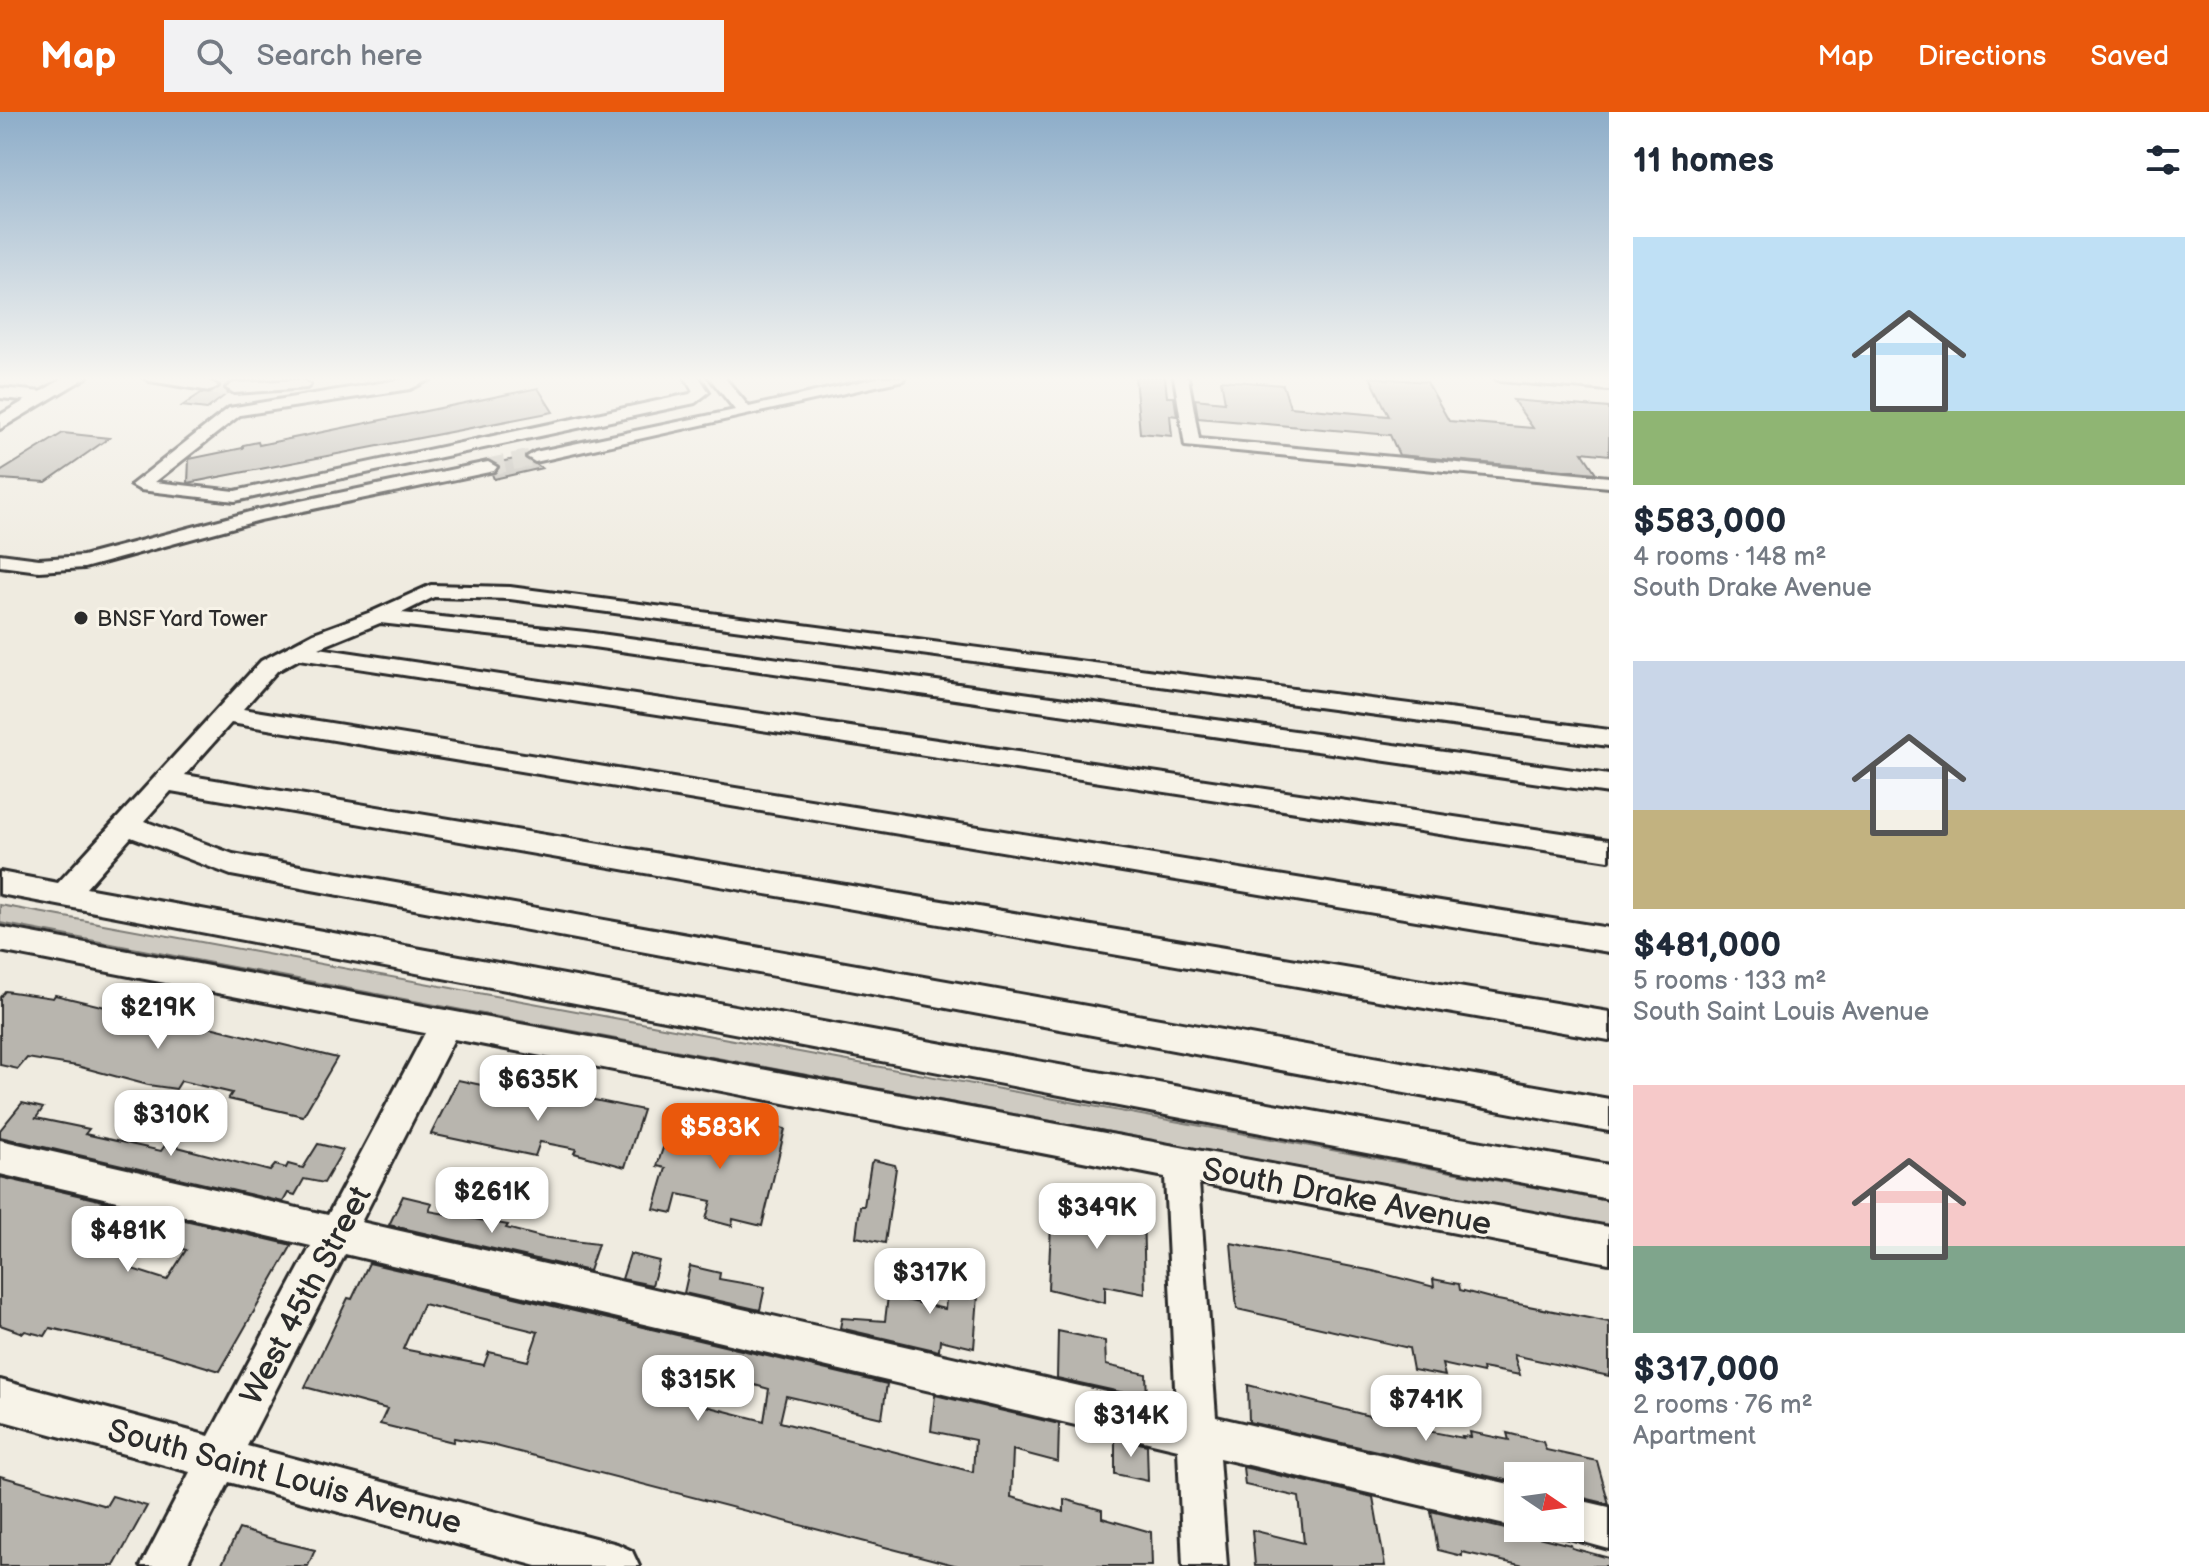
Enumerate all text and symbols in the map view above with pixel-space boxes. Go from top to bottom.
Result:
search box [164,20,724,92]
text: Map [40,34,116,79]
icon: search [192,34,236,78]
text: Search here [256,38,423,74]
text: Map [1817,40,1874,73]
text: Directions [1918,40,2046,73]
text: Saved [2090,40,2169,73]
icon: filters [2141,138,2185,182]
text: 11 homes [1633,140,1774,181]
icon: home [1837,289,1981,433]
text: $583,000 [1633,501,1786,542]
text: 4 rooms · 148 m² [1633,542,1826,573]
text: South Drake Avenue [1633,573,1872,604]
place label: BNSF Yard Tower [97,606,268,633]
marker: BNSF Yard Tower [72,609,90,627]
icon: home [1837,713,1981,857]
text: $481,000 [1633,925,1781,966]
text: 5 rooms · 133 m² [1633,966,1826,997]
pin: $219K [102,983,214,1051]
text: $219K [120,993,196,1024]
text: South Saint Louis Avenue [1633,997,1929,1028]
pin: $635K [482,1055,594,1123]
text: $635K [498,1065,578,1096]
pin: $310K [115,1090,227,1158]
text: $310K [132,1100,210,1131]
pin: $583K [664,1103,776,1171]
text: $583K [680,1113,760,1144]
icon: home [1837,1137,1981,1281]
street label: South Drake Avenue [1199,1150,1495,1245]
pin: $261K [436,1167,548,1235]
text: $261K [453,1177,531,1208]
street label: West 45th Street [232,1180,380,1412]
pin: $349K [1041,1183,1153,1251]
text: $349K [1057,1193,1137,1224]
pin: $481K [72,1206,184,1274]
text: $481K [90,1216,166,1247]
pin: $317K [874,1248,986,1316]
text: $317K [892,1258,968,1289]
text: $317,000 [1633,1349,1779,1390]
pin: $315K [642,1355,754,1423]
text: $315K [660,1365,736,1396]
pin: $741K [1370,1375,1482,1443]
text: $741K [1389,1385,1463,1416]
text: 2 rooms · 76 m² [1633,1390,1813,1421]
pin: $314K [1075,1391,1187,1459]
text: $314K [1093,1401,1169,1432]
street label: South Saint Louis Avenue [104,1411,466,1543]
text: Apartment [1633,1421,1756,1452]
north arrow [1504,1462,1584,1542]
map controls [1504,1462,1584,1542]

